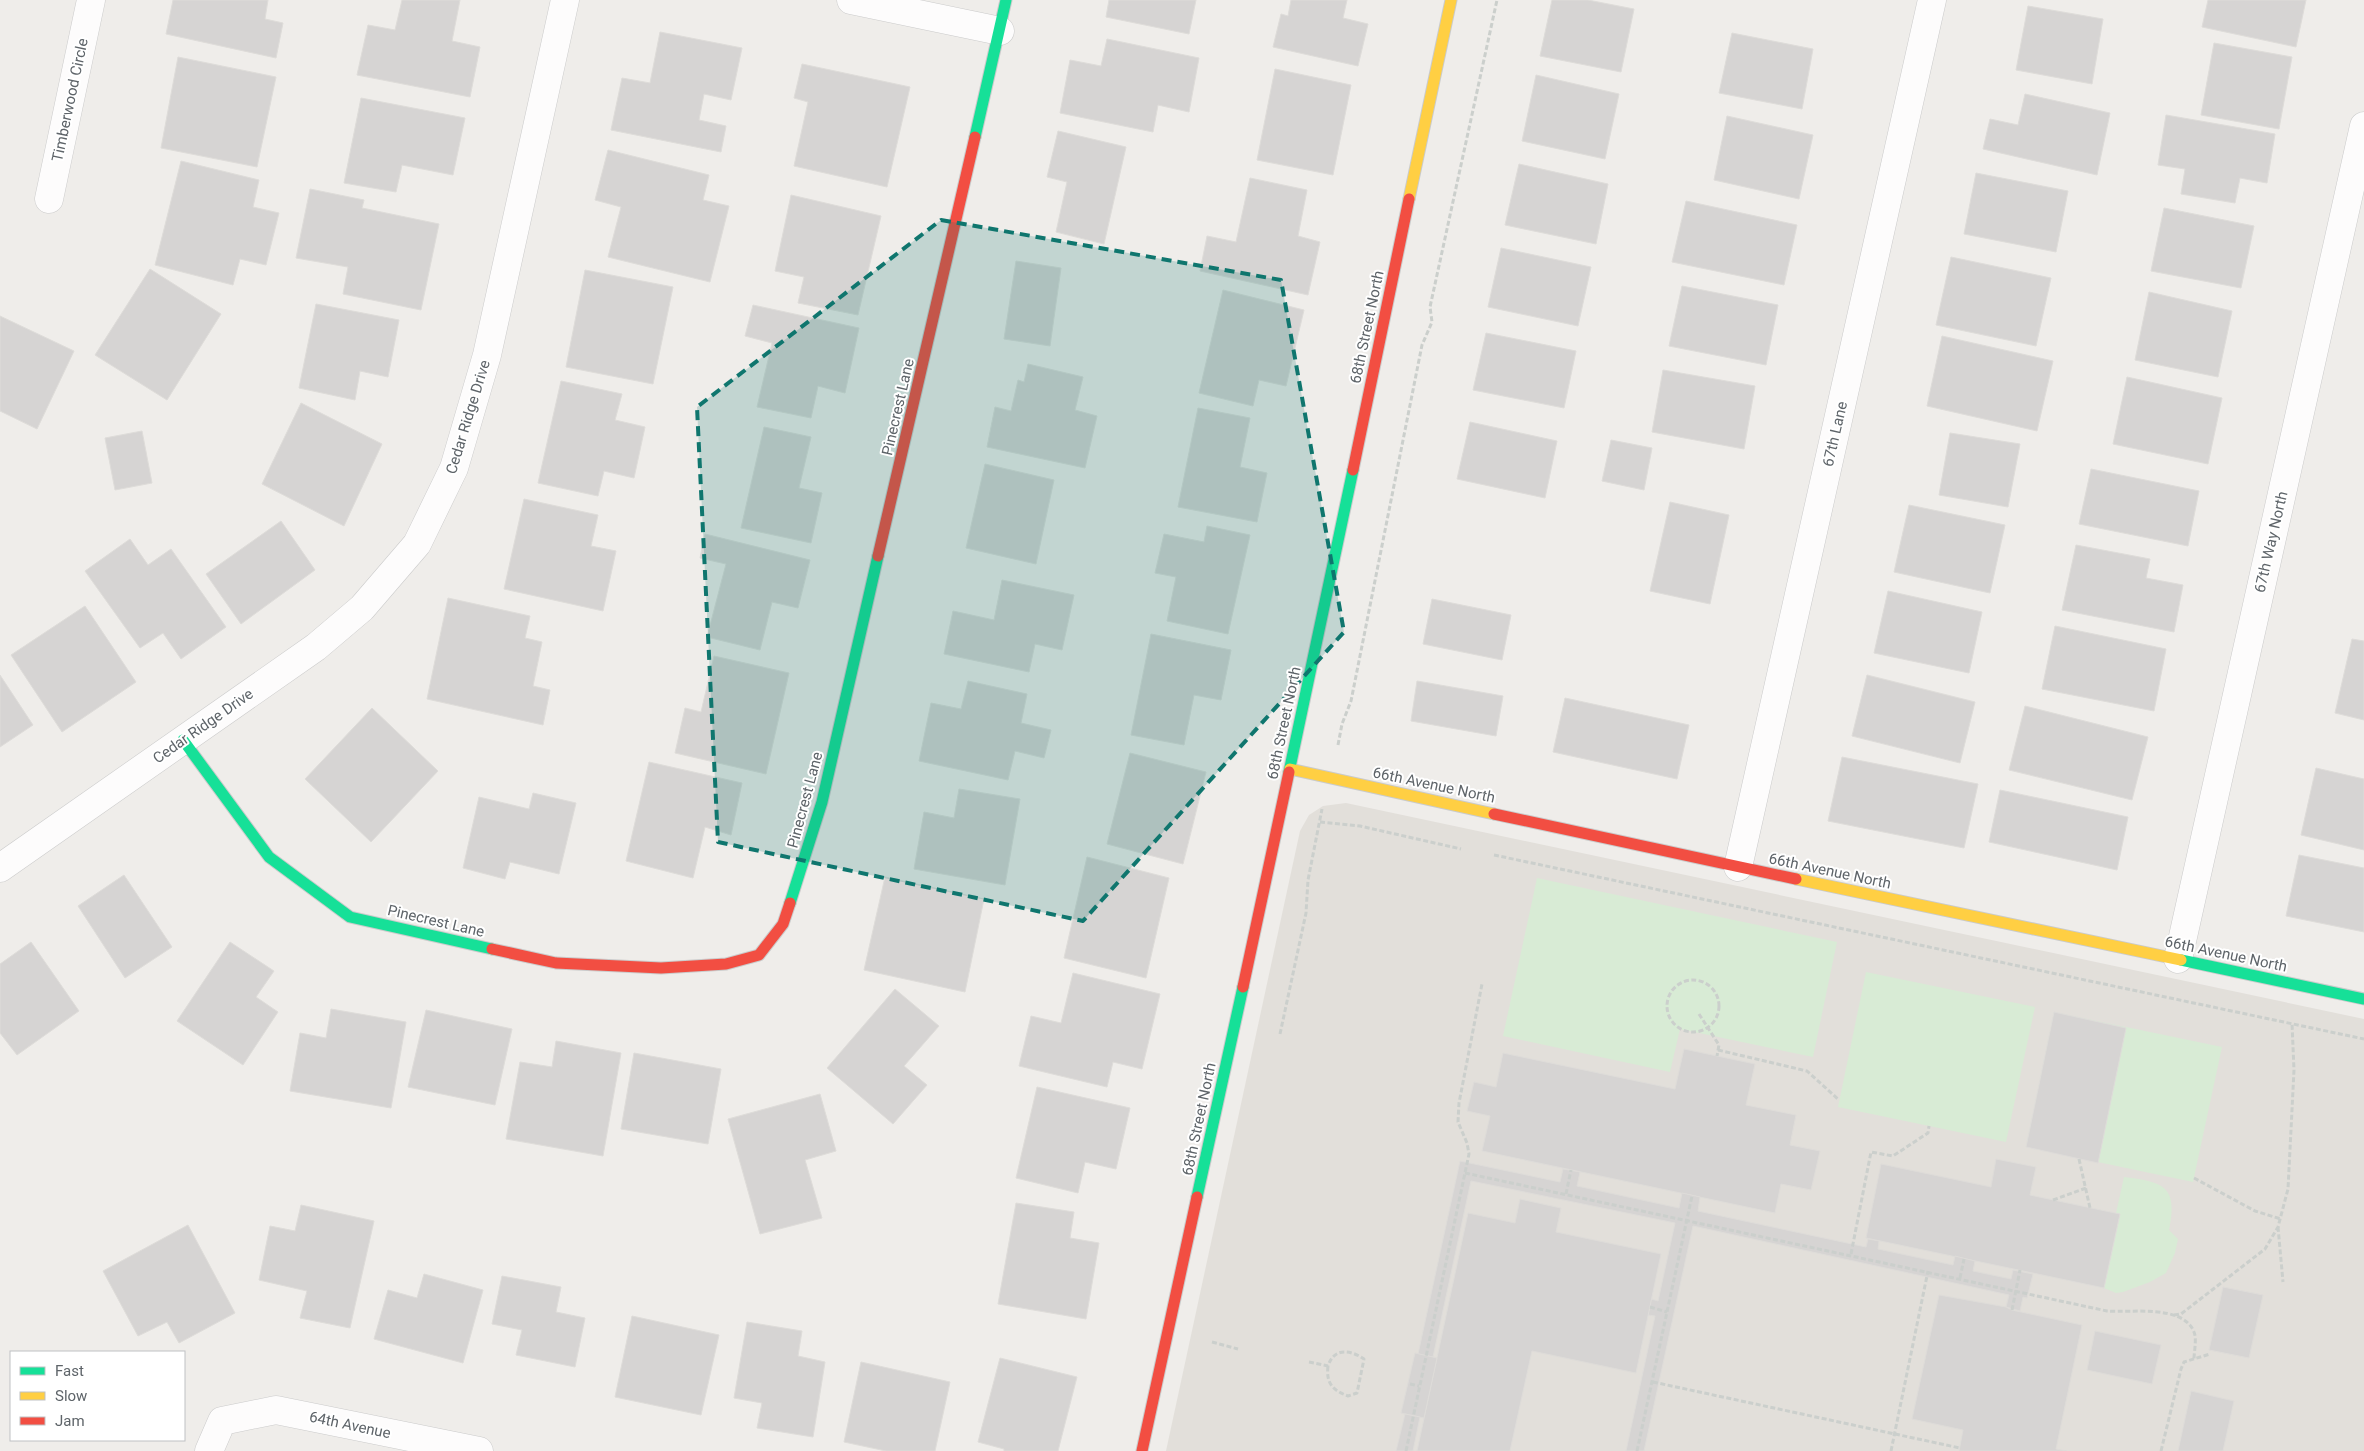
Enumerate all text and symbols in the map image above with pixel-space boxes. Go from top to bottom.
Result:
street label: Timberwood Circle [48,37,92,163]
street label: 68th Street North [1346,269,1388,385]
street label: Pinecrest Lane [878,357,918,457]
street label: Cedar Ridge Drive [442,358,494,476]
street label: 67th Lane [1819,400,1851,468]
street label: 67th Way North [2251,490,2291,594]
street label: 68th Street North [1263,665,1305,781]
street label: Cedar Ridge Drive [149,685,257,767]
street label: Pinecrest Lane [784,750,827,850]
street label: 66th Avenue North [1371,763,1497,807]
street label: 66th Avenue North [1767,849,1893,893]
street label: Pinecrest Lane [386,901,486,941]
street label: 66th Avenue North [2163,932,2289,976]
street label: 68th Street North [1178,1061,1220,1177]
legend [10,1351,185,1441]
text: Fast [55,1362,84,1380]
text: Slow [55,1387,87,1405]
street label: 64th Avenue [308,1408,392,1442]
text: Jam [55,1412,85,1430]

